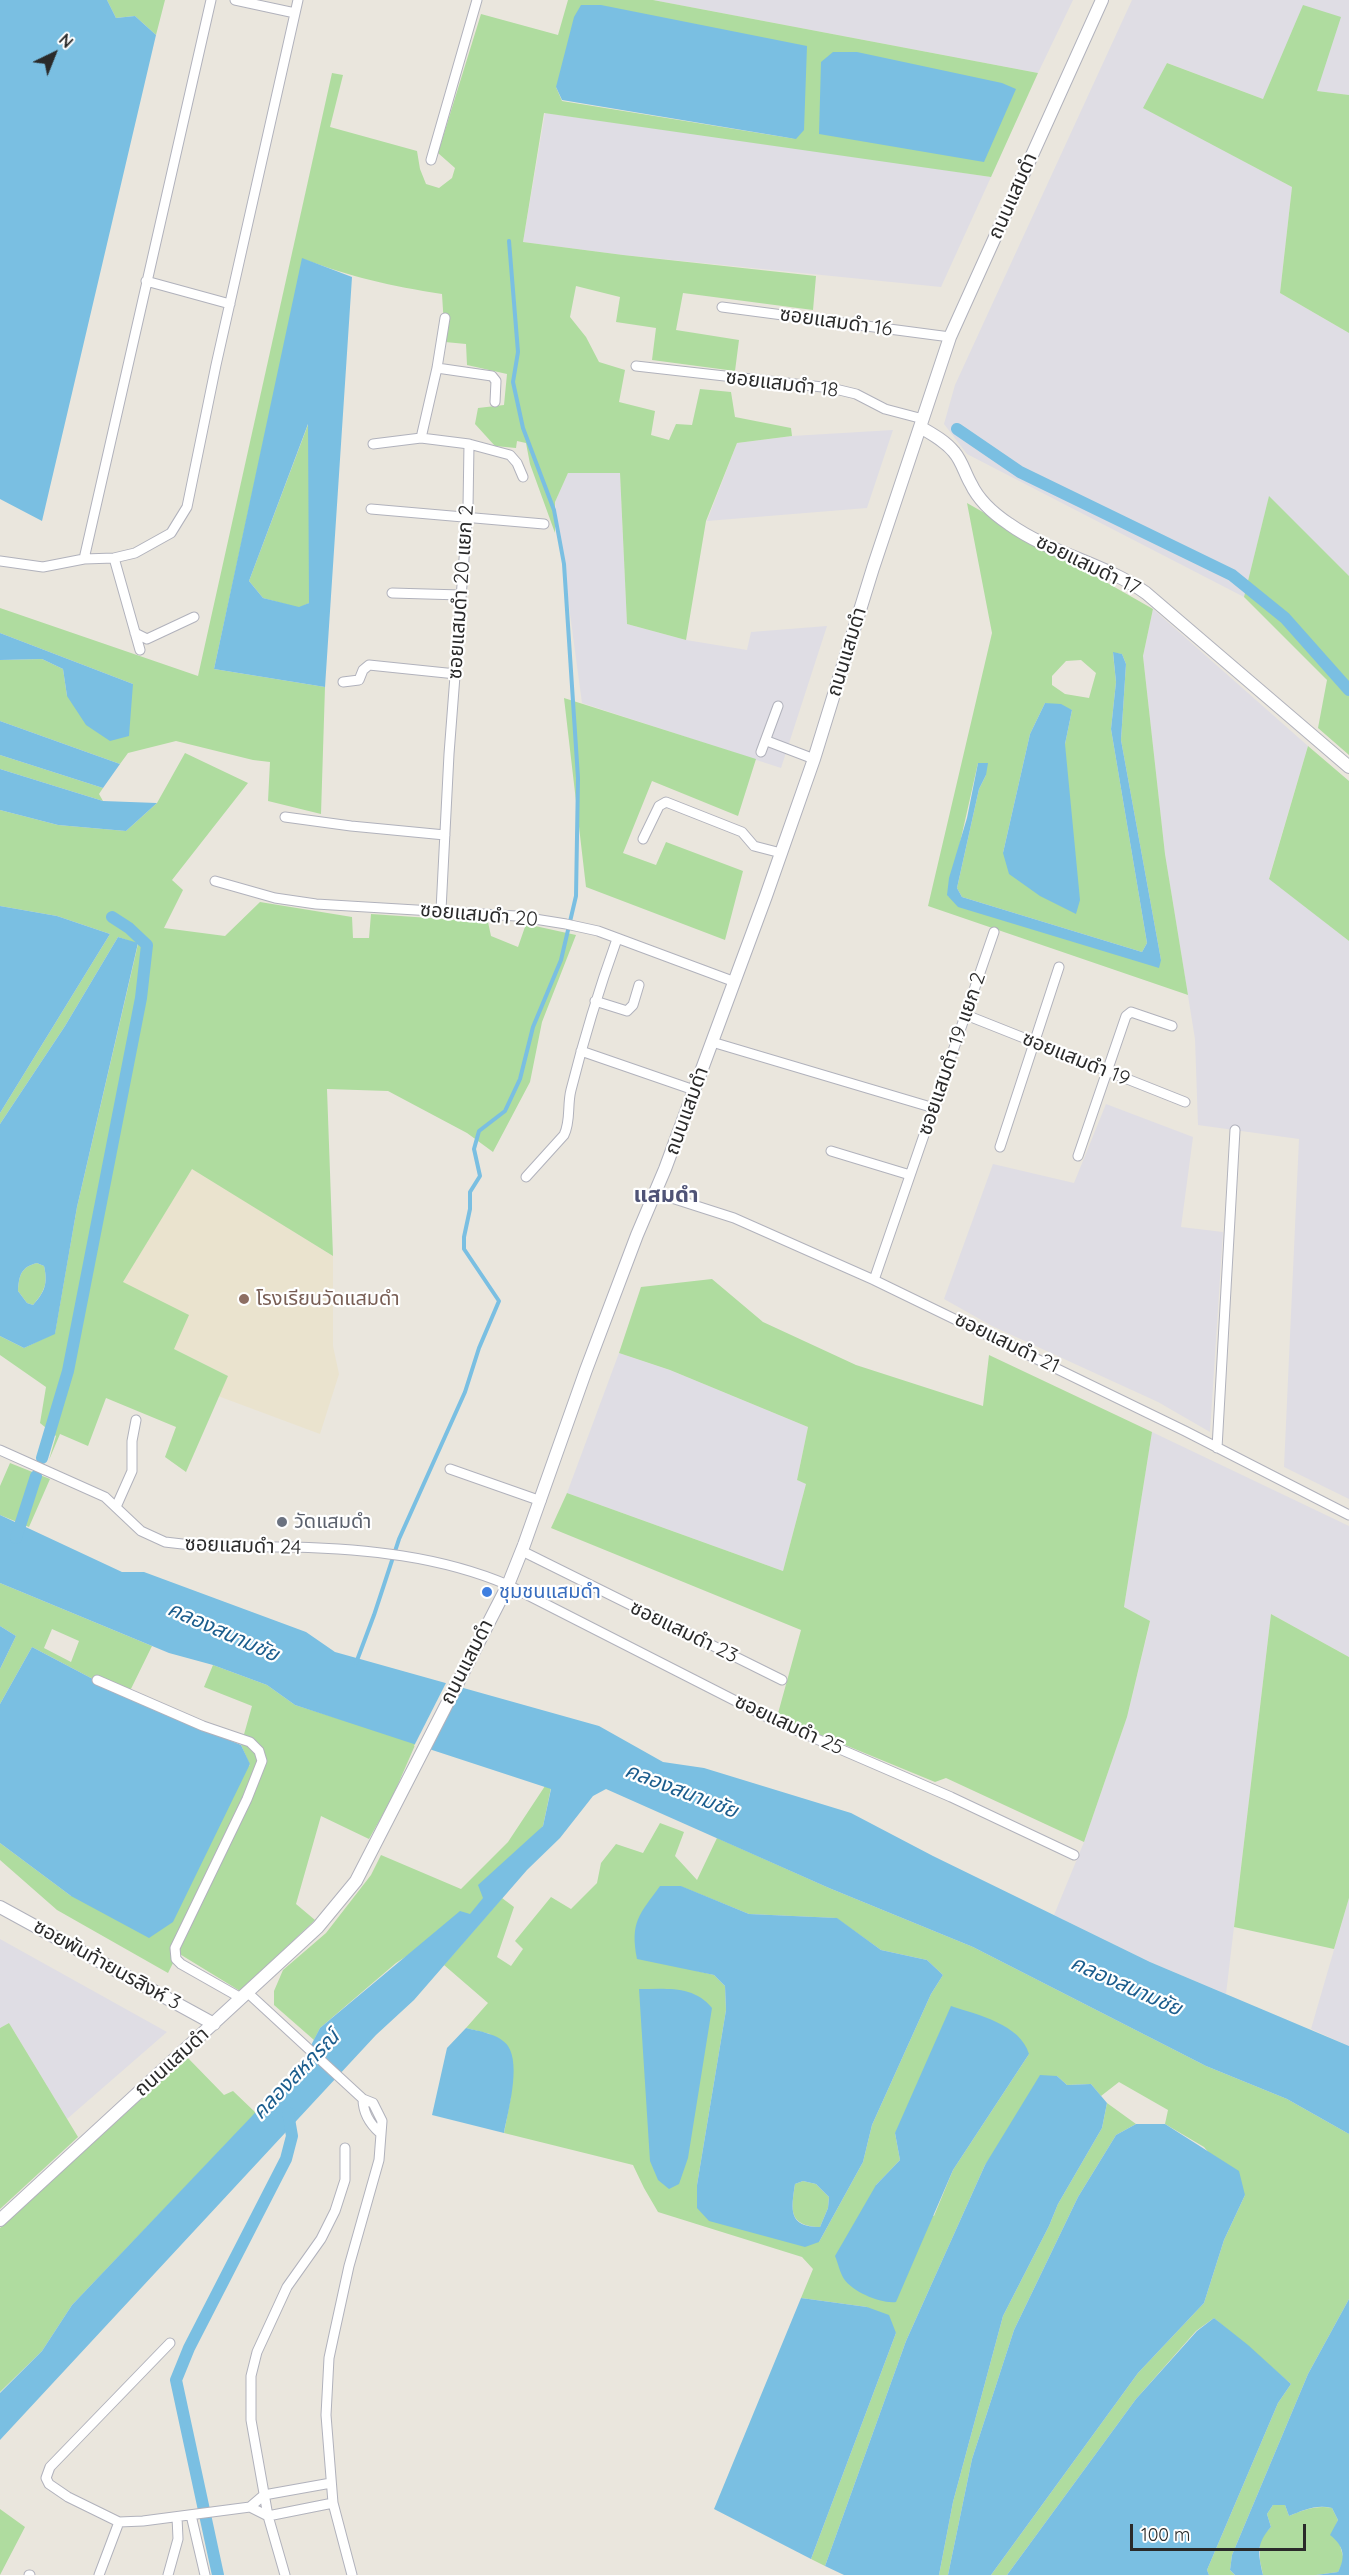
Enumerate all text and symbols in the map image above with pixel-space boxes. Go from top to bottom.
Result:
north arrow [24,24,84,84]
text: N [55,30,77,52]
street label: ถนนแสมดำ [983,149,1043,243]
street label: ซอยแสมดำ 16 [778,302,894,342]
street label: ซอยแสมดำ 18 [724,365,840,403]
street label: ซอยแสมดำ 20 แยก 2 [443,504,479,680]
street label: ซอยแสมดำ 17 [1032,529,1144,601]
street label: ถนนแสมดำ [822,605,872,699]
street label: ซอยแสมดำ 20 [419,898,539,932]
street label: ซอยแสมดำ 19 แยก 2 [913,970,991,1138]
street label: ซอยแสมดำ 19 [1019,1027,1133,1091]
street label: ถนนแสมดำ [660,1064,714,1158]
district label: แสมดำ [633,1182,699,1208]
place label: โรงเรียนวัดแสมดำ [256,1287,400,1311]
marker: โรงเรียนวัดแสมดำ [237,1292,251,1306]
street label: ซอยแสมดำ 21 [951,1307,1063,1379]
place label: วัดแสมดำ [294,1510,371,1534]
marker: วัดแสมดำ [275,1515,289,1529]
street label: ซอยแสมดำ 24 [184,1532,302,1560]
place label: ชุมชนแสมดำ [499,1580,601,1604]
marker: ชุมชนแสมดำ [480,1585,494,1599]
water label: คลองสนามชัย [164,1596,282,1668]
street label: ซอยแสมดำ 23 [626,1596,742,1668]
street label: ถนนแสมดำ [435,1616,499,1708]
street label: ซอยแสมดำ 25 [731,1689,847,1761]
water label: คลองสนามชัย [621,1758,741,1824]
street label: ซอยพันท้ายนรสิงห์ 3 [29,1915,185,2015]
water label: คลองสนามชัย [1067,1950,1185,2022]
street label: ถนนแสมดำ [130,2022,214,2102]
water label: คลองสหกรณ์ [247,2025,345,2125]
scale bar [1133,2512,1308,2550]
text: 100 m [1141,2523,1190,2546]

